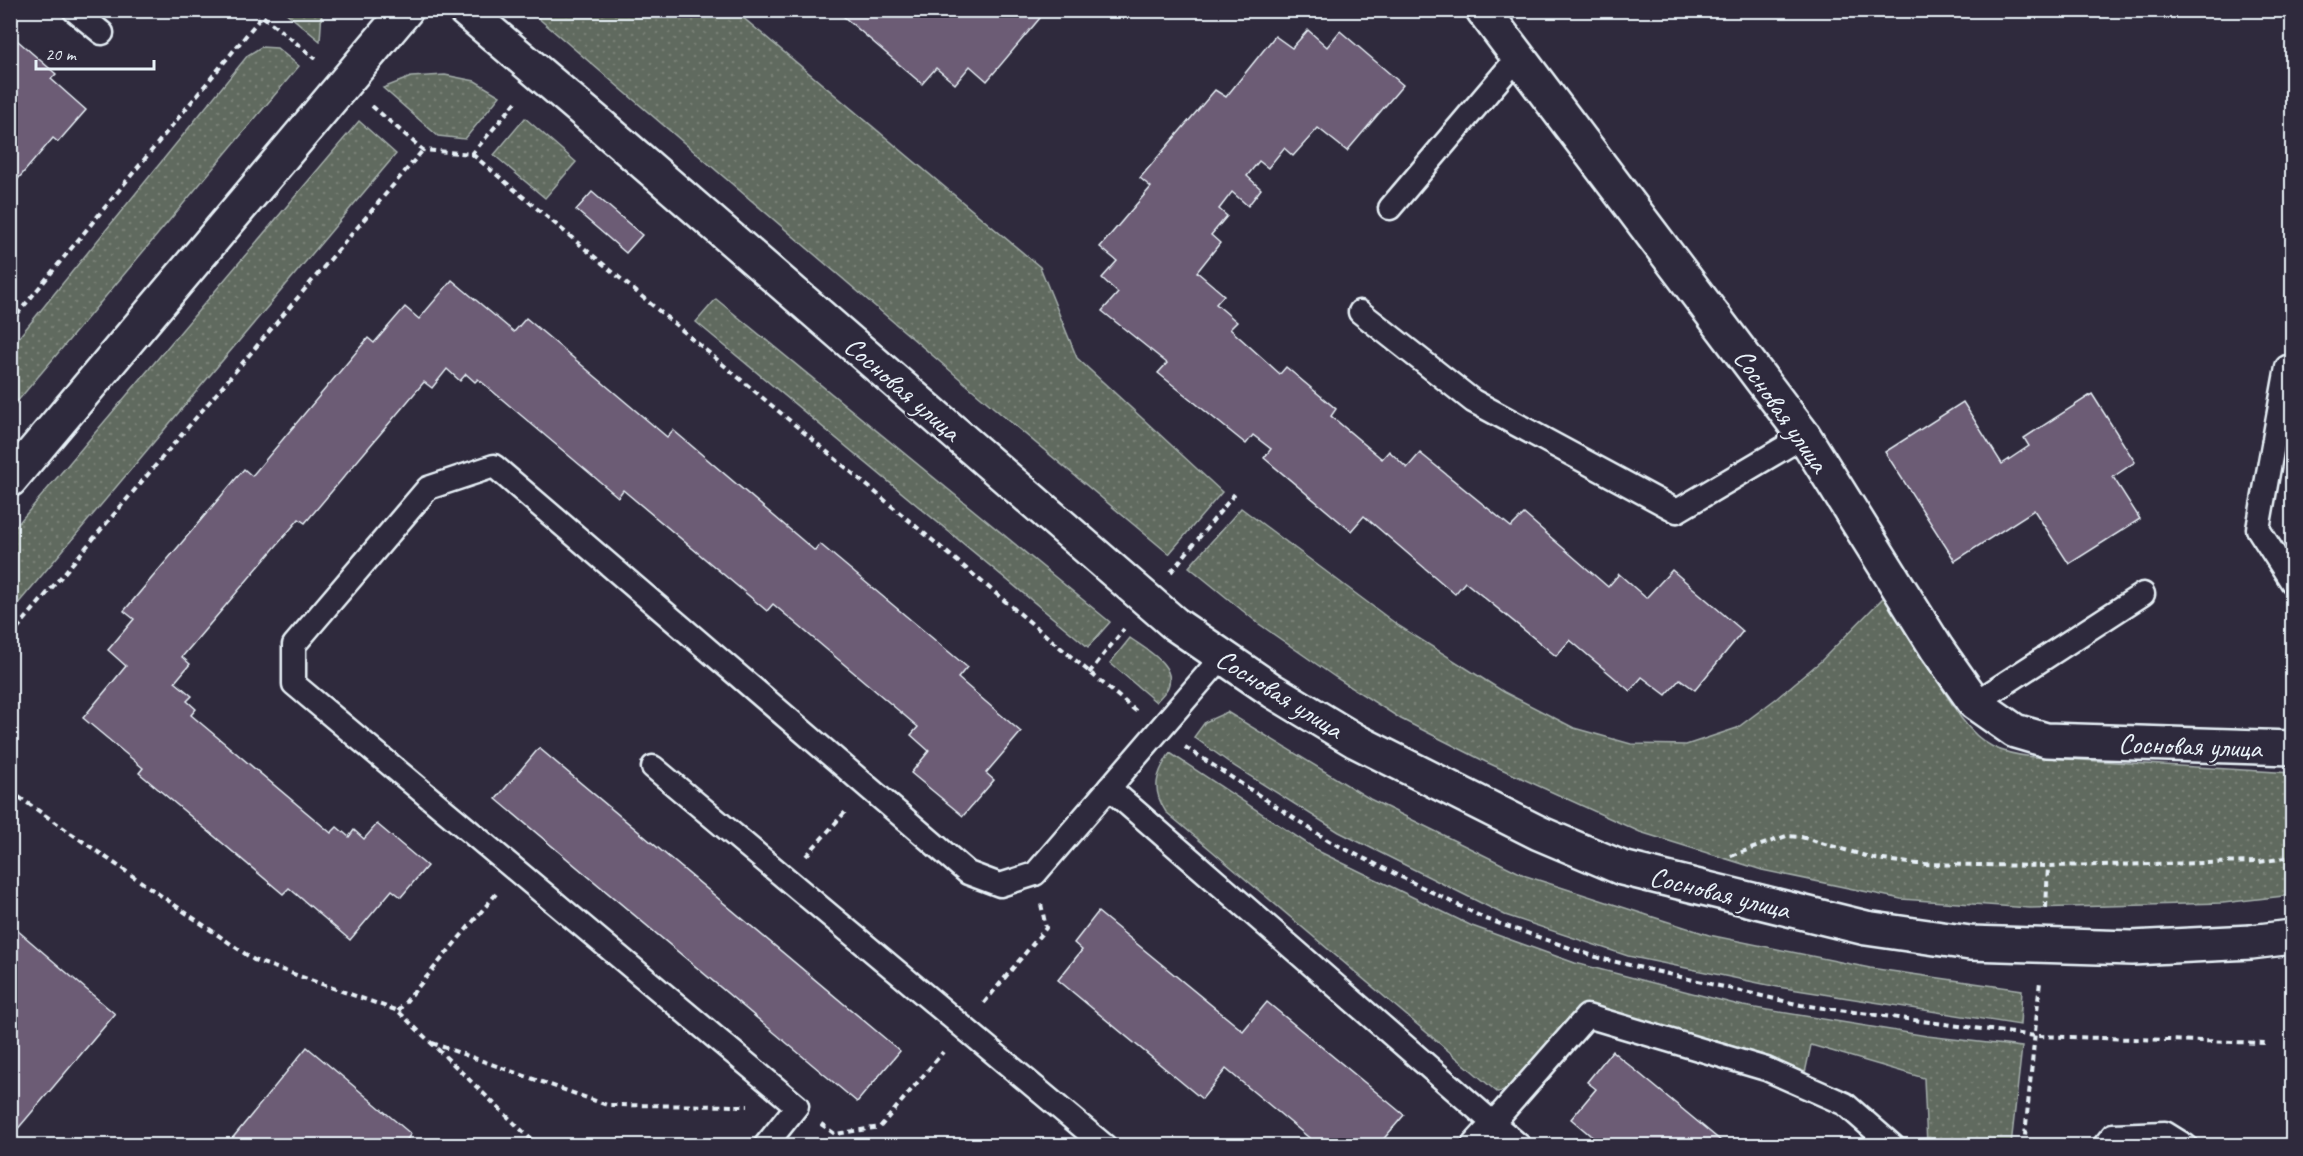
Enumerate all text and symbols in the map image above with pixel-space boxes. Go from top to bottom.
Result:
scale bar [36,33,154,71]
text: 20 m [45,43,78,65]
street label: Сосновая улица [837,328,970,450]
street label: Сосновая улица [1726,342,1838,480]
street label: Сосновая улица [1210,641,1351,747]
street label: Сосновая улица [2118,726,2264,766]
street label: Сосновая улица [1646,858,1795,927]

